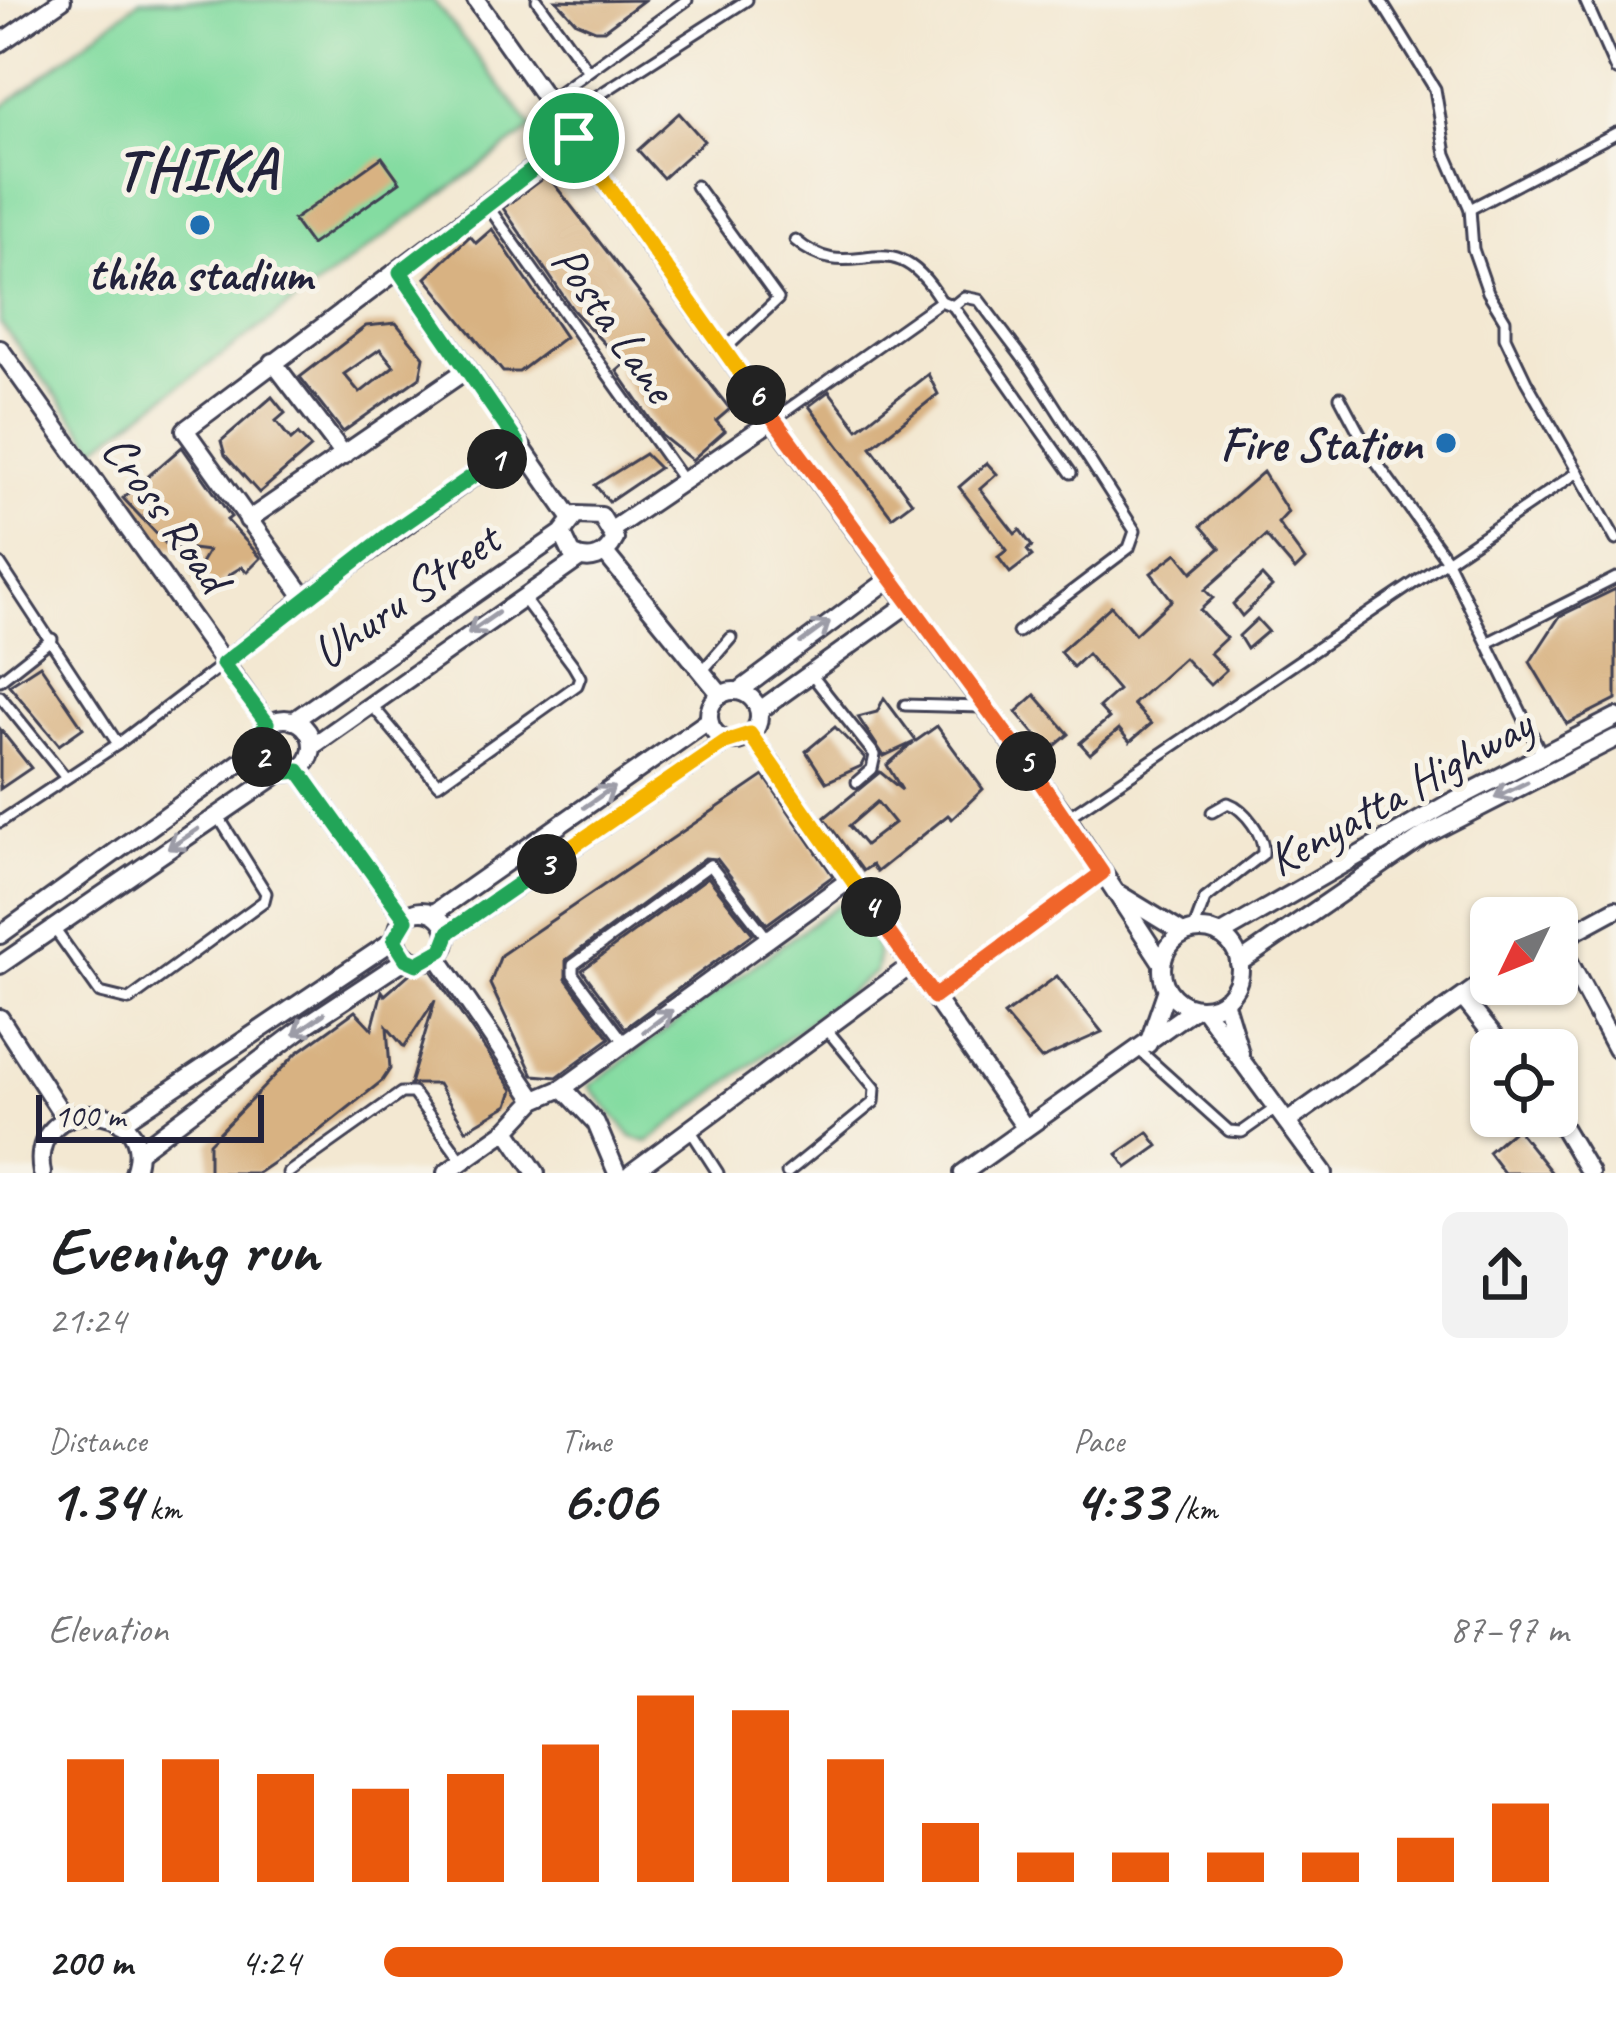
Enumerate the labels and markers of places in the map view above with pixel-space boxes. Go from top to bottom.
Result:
pin [523,87,625,189]
marker: thika stadium [187,212,213,238]
place label: thika stadium [88,244,316,304]
pin: 6 [726,365,786,425]
place label: Fire Station [1220,414,1424,474]
pin: 1 [467,429,527,489]
marker: Fire Station [1433,430,1459,456]
pin: 2 [232,727,292,787]
pin: 5 [996,731,1056,791]
pin: 3 [517,834,577,894]
pin: 4 [841,877,901,937]

